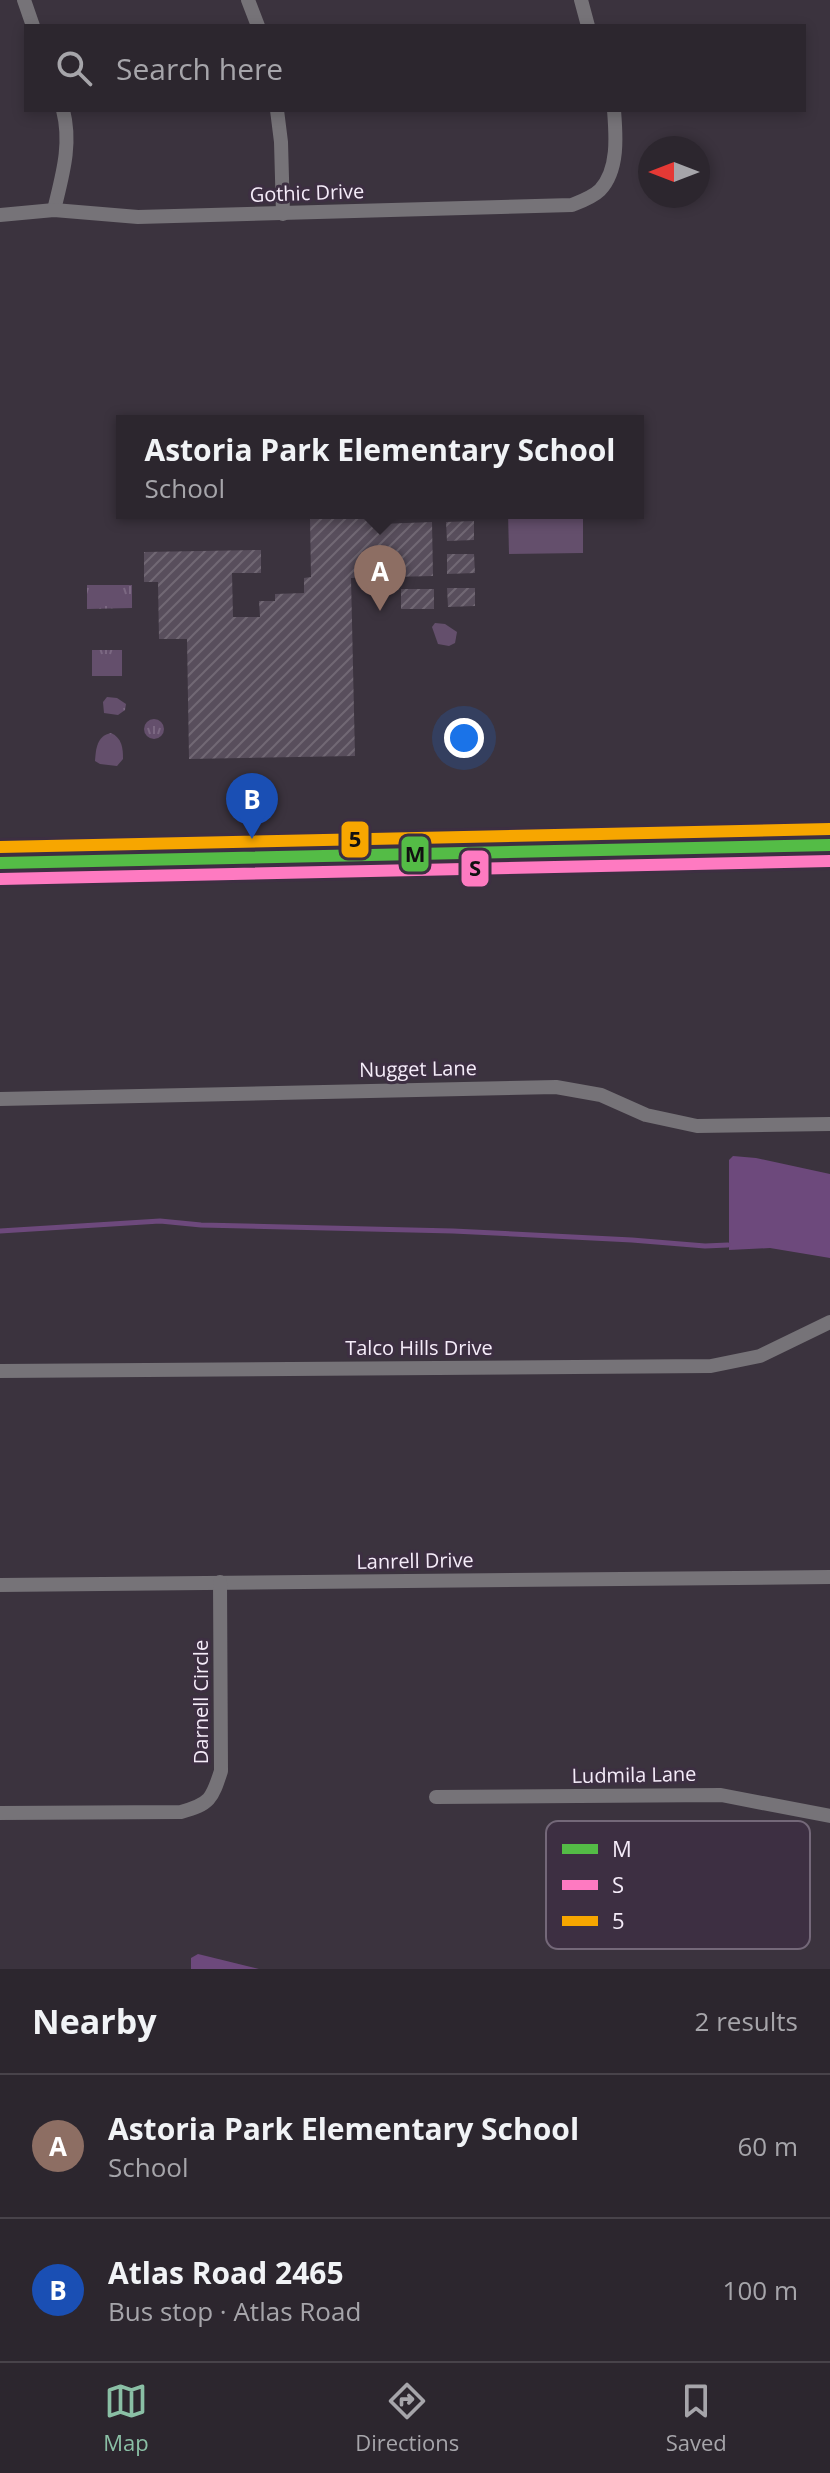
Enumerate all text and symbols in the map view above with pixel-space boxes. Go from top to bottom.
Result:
search box [24,24,806,112]
icon: search [52,46,96,90]
text: Search here [116,48,283,89]
north arrow [638,136,710,208]
street label: Gothic Drive [249,177,365,208]
popup [116,415,644,519]
text: Astoria Park Elementary School [144,429,616,470]
text: School [144,470,225,506]
pin: A [354,545,406,611]
your location [444,718,484,758]
pin: B [226,773,278,839]
line badge: 5 [340,820,370,859]
text: 5 [349,823,361,853]
line badge: M [400,835,430,873]
text: M [405,838,425,868]
line badge: S [460,849,490,888]
text: S [469,852,481,882]
street label: Nugget Lane [359,1054,477,1083]
street label: Talco Hills Drive [345,1334,493,1361]
street label: Lanrell Drive [356,1546,474,1575]
street label: Darnell Circle [187,1640,214,1764]
street label: Ludmila Lane [571,1760,697,1789]
legend [546,1821,810,1949]
text: M [612,1833,632,1863]
text: S [612,1869,624,1899]
text: 5 [612,1905,625,1935]
text: Nearby [32,1998,157,2044]
text: 2 results [695,2003,798,2039]
text: Astoria Park Elementary School [108,2108,579,2149]
text: A [49,2128,67,2164]
text: 60 m [737,2128,798,2164]
text: School [108,2149,189,2185]
text: Atlas Road 2465 [108,2252,344,2293]
text: B [49,2272,67,2308]
text: 100 m [723,2272,798,2308]
text: Bus stop · Atlas Road [108,2293,361,2329]
tab: Map [103,2379,149,2457]
tab: Directions [355,2379,459,2457]
tab: Saved [666,2379,727,2457]

